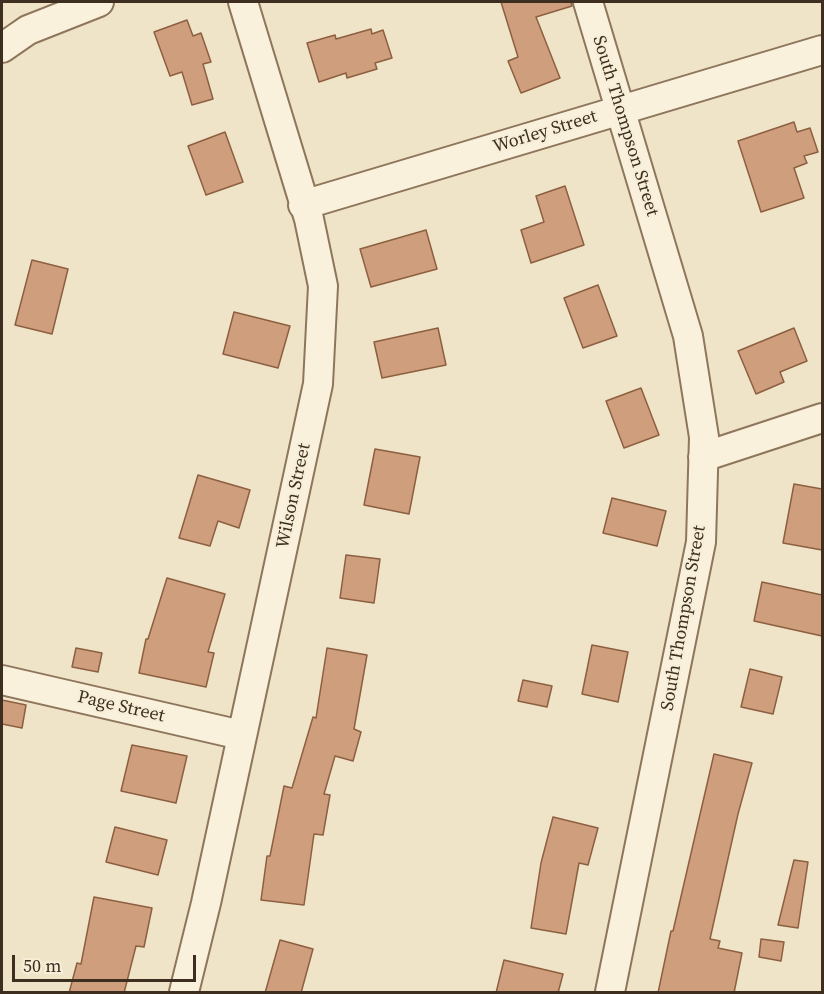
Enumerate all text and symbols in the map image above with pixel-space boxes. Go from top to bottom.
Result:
street label: South Thompson Street [587,33,663,219]
street label: Worley Street [490,106,600,158]
street label: Wilson Street [272,441,316,551]
street label: South Thompson Street [657,524,711,712]
street label: Page Street [75,687,167,727]
scale bar [15,943,200,981]
text: 50 m [23,953,61,978]

